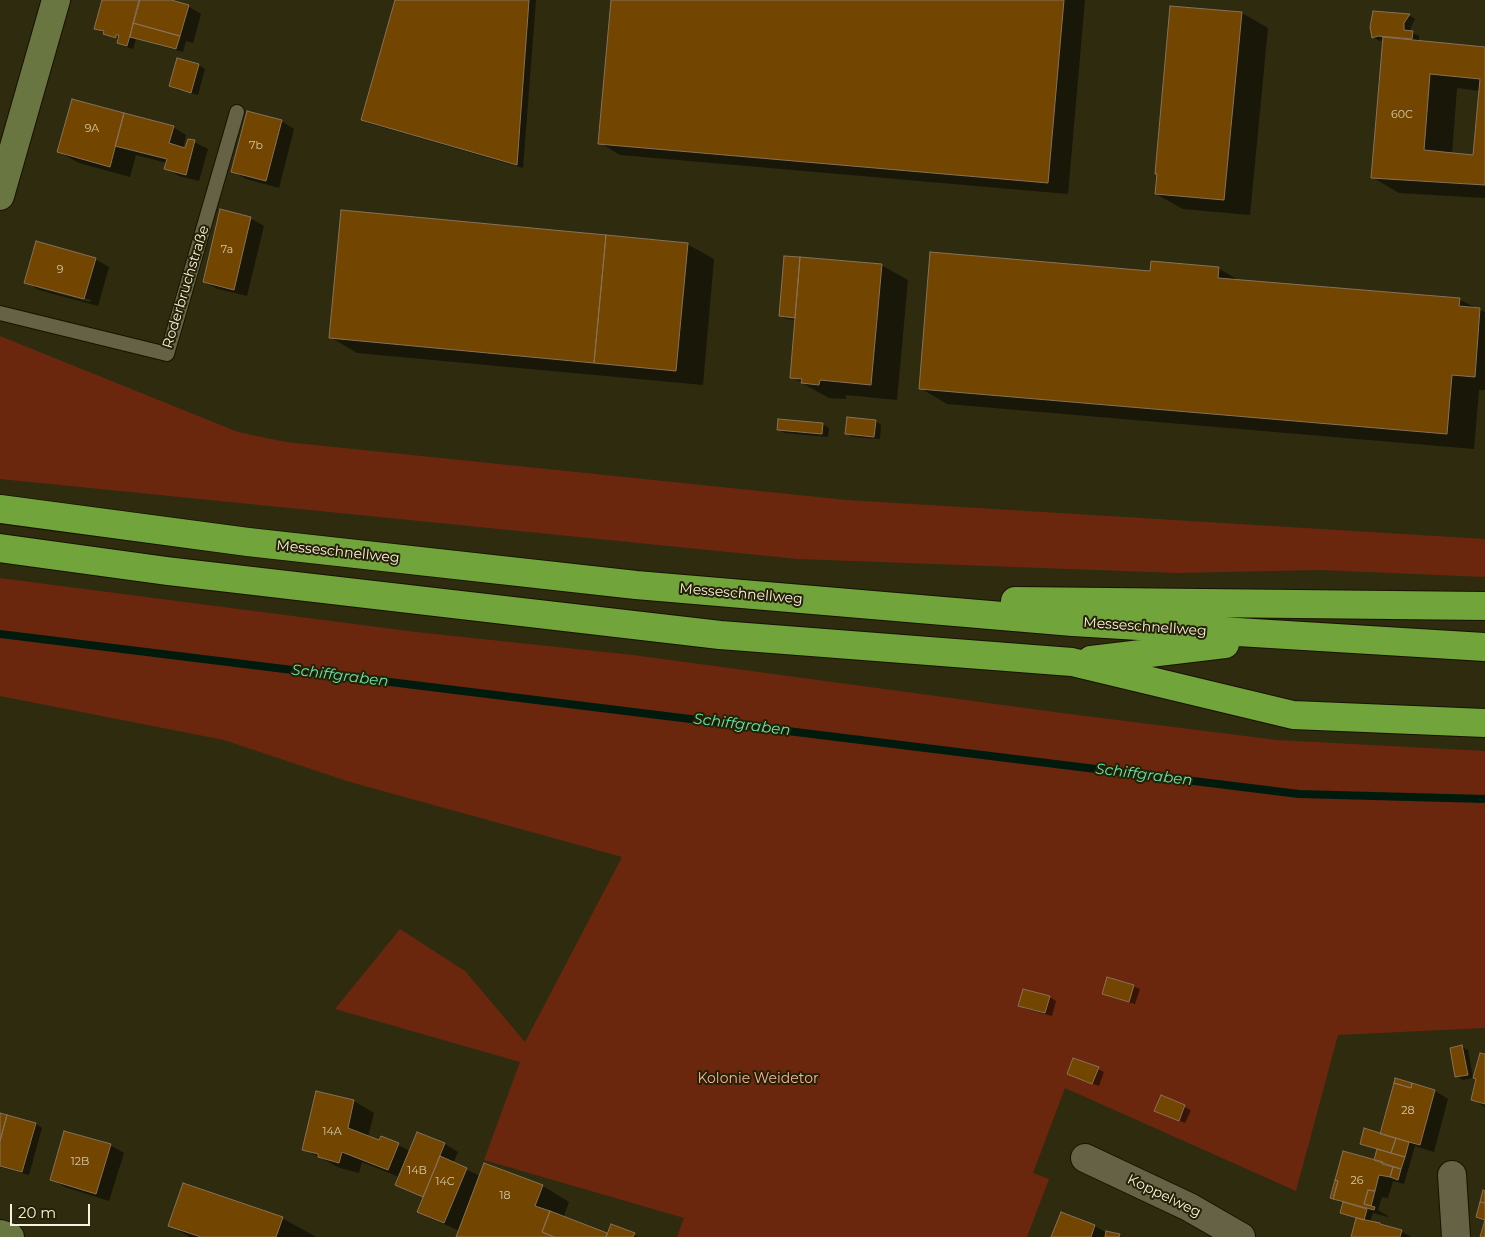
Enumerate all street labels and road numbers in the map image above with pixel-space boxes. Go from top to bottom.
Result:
street label: Roderbruchstraße [159,223,213,351]
street label: Messeschnellweg [276,537,400,567]
street label: Messeschnellweg [679,580,803,608]
street label: Messeschnellweg [1083,614,1207,640]
street label: Koppelweg [1124,1171,1204,1221]

